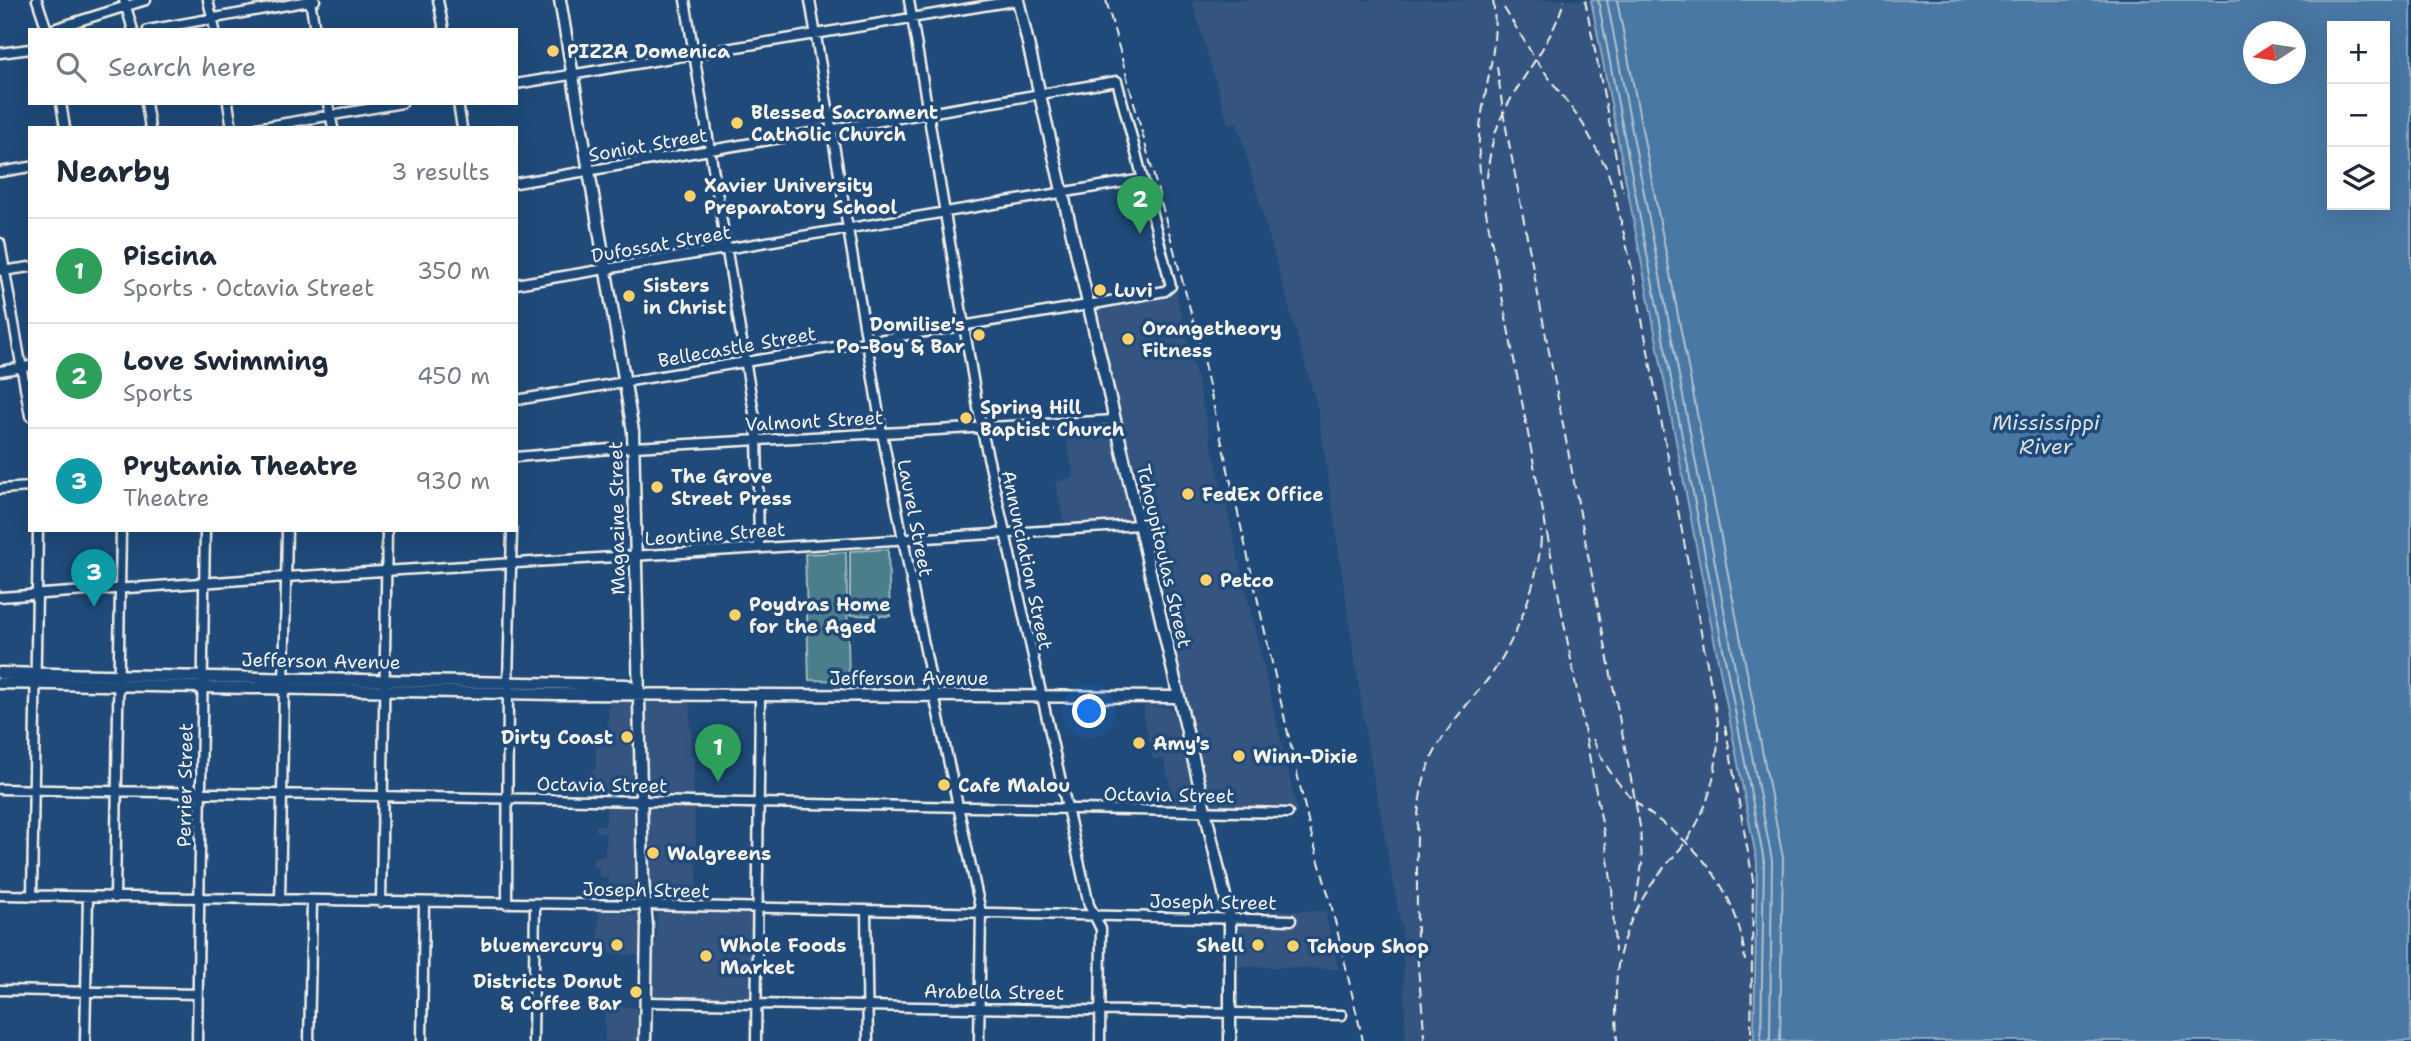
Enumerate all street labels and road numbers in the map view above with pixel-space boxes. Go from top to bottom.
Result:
street label: Soniat Street [586,122,710,168]
street label: Dufossat Street [589,219,733,269]
street label: Bellecastle Street [656,321,818,373]
street label: Valmont Street [744,405,884,437]
street label: Magazine Street [603,441,631,595]
street label: Laurel Street [891,457,939,579]
street label: Tchoupitoulas Street [1131,462,1197,650]
street label: Annunciation Street [996,468,1058,652]
street label: Leontine Street [644,517,786,551]
street label: Jefferson Avenue [241,647,401,675]
street label: Jefferson Avenue [829,666,989,691]
street label: Perrier Street [171,723,199,847]
street label: Octavia Street [536,771,668,799]
street label: Octavia Street [1103,781,1235,809]
street label: Joseph Street [582,876,710,904]
street label: Joseph Street [1149,888,1277,916]
street label: Arabella Street [924,978,1064,1006]

